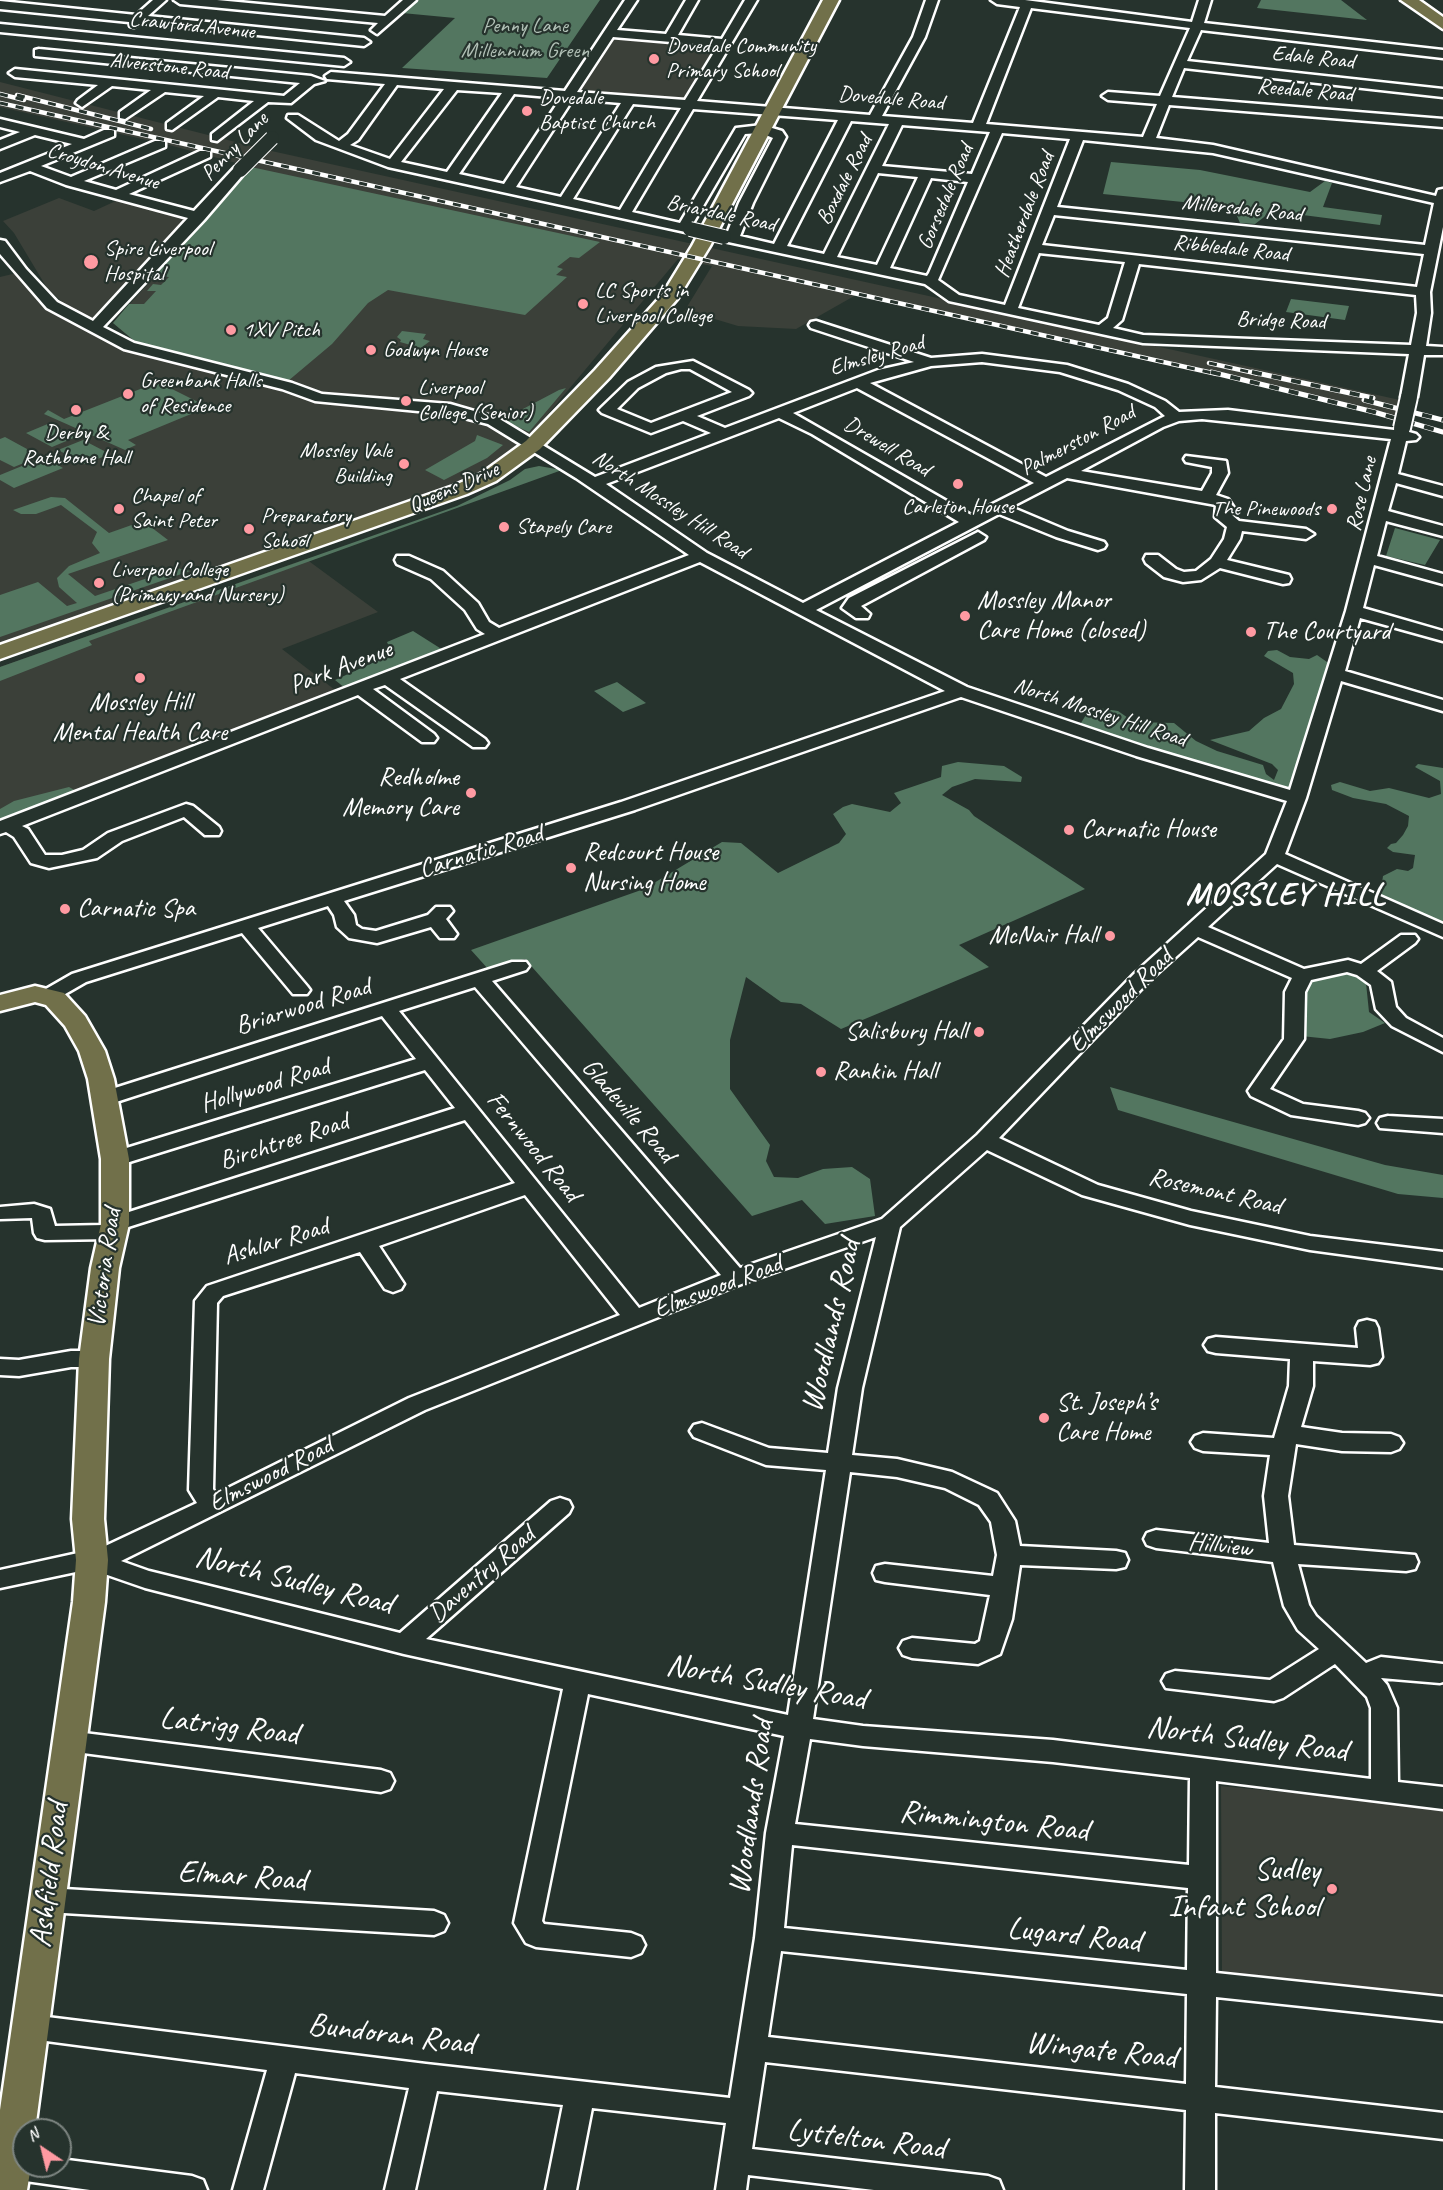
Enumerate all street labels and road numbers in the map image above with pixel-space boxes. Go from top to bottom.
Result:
street label: Crawford Avenue [128,6,256,46]
street label: Edale Road [1270,41,1356,75]
street label: Alverstone Road [109,48,229,86]
street label: Reedale Road [1256,74,1354,108]
street label: Dovedale Road [837,81,945,117]
street label: Penny Lane [196,107,274,187]
street label: Boxdale Road [811,131,879,229]
street label: Croydon Avenue [44,137,162,197]
street label: Gorsedale Road [912,140,980,254]
street label: Heatherdale Road [989,149,1061,281]
street label: Briardale Road [664,190,778,238]
street label: Millersdale Road [1181,190,1303,228]
street label: Ribbledale Road [1172,230,1290,268]
street label: Bridge Road [1236,306,1326,336]
street label: Elmsley Road [827,330,927,382]
street label: Palmerston Road [1016,400,1140,482]
street label: Drewell Road [839,411,935,483]
street label: North Mossley Hill Road [587,445,753,565]
street label: Rose Lane [1341,454,1383,534]
street label: Queens Drive [405,456,503,520]
street label: Park Avenue [285,634,397,702]
street label: North Mossley Hill Road [1010,673,1190,753]
street label: Carnatic Road [415,818,547,886]
street label: Elmswood Road [1062,942,1180,1060]
street label: Briarwood Road [232,972,374,1042]
street label: Hollywood Road [197,1052,333,1120]
street label: Gladeville Road [574,1053,682,1169]
street label: Fernwood Road [479,1086,587,1208]
street label: Birchtree Road [216,1107,352,1177]
street label: Rosemont Road [1146,1162,1284,1222]
street label: Victoria Road [81,1206,129,1330]
street label: Ashlar Road [220,1211,332,1273]
street label: Woodlands Road [794,1236,870,1416]
street label: Elmswood Road [650,1248,786,1326]
street label: Elmswood Road [204,1431,338,1519]
street label: Daventry Road [422,1520,542,1630]
street label: Hillview [1186,1527,1254,1565]
street label: North Sudley Road [191,1538,397,1624]
street label: North Sudley Road [663,1647,869,1719]
street label: Latrigg Road [157,1699,301,1755]
street label: North Sudley Road [1144,1709,1350,1771]
street label: Woodlands Road [721,1717,783,1897]
street label: Rimmington Road [898,1793,1090,1851]
street label: Ashfield Road [22,1800,78,1950]
street label: Elmar Road [176,1853,308,1901]
street label: Lugard Road [1005,1910,1143,1962]
street label: Bundoran Road [306,2006,476,2064]
street label: Wingate Road [1024,2024,1178,2078]
street label: Lyttelton Road [785,2111,947,2169]

